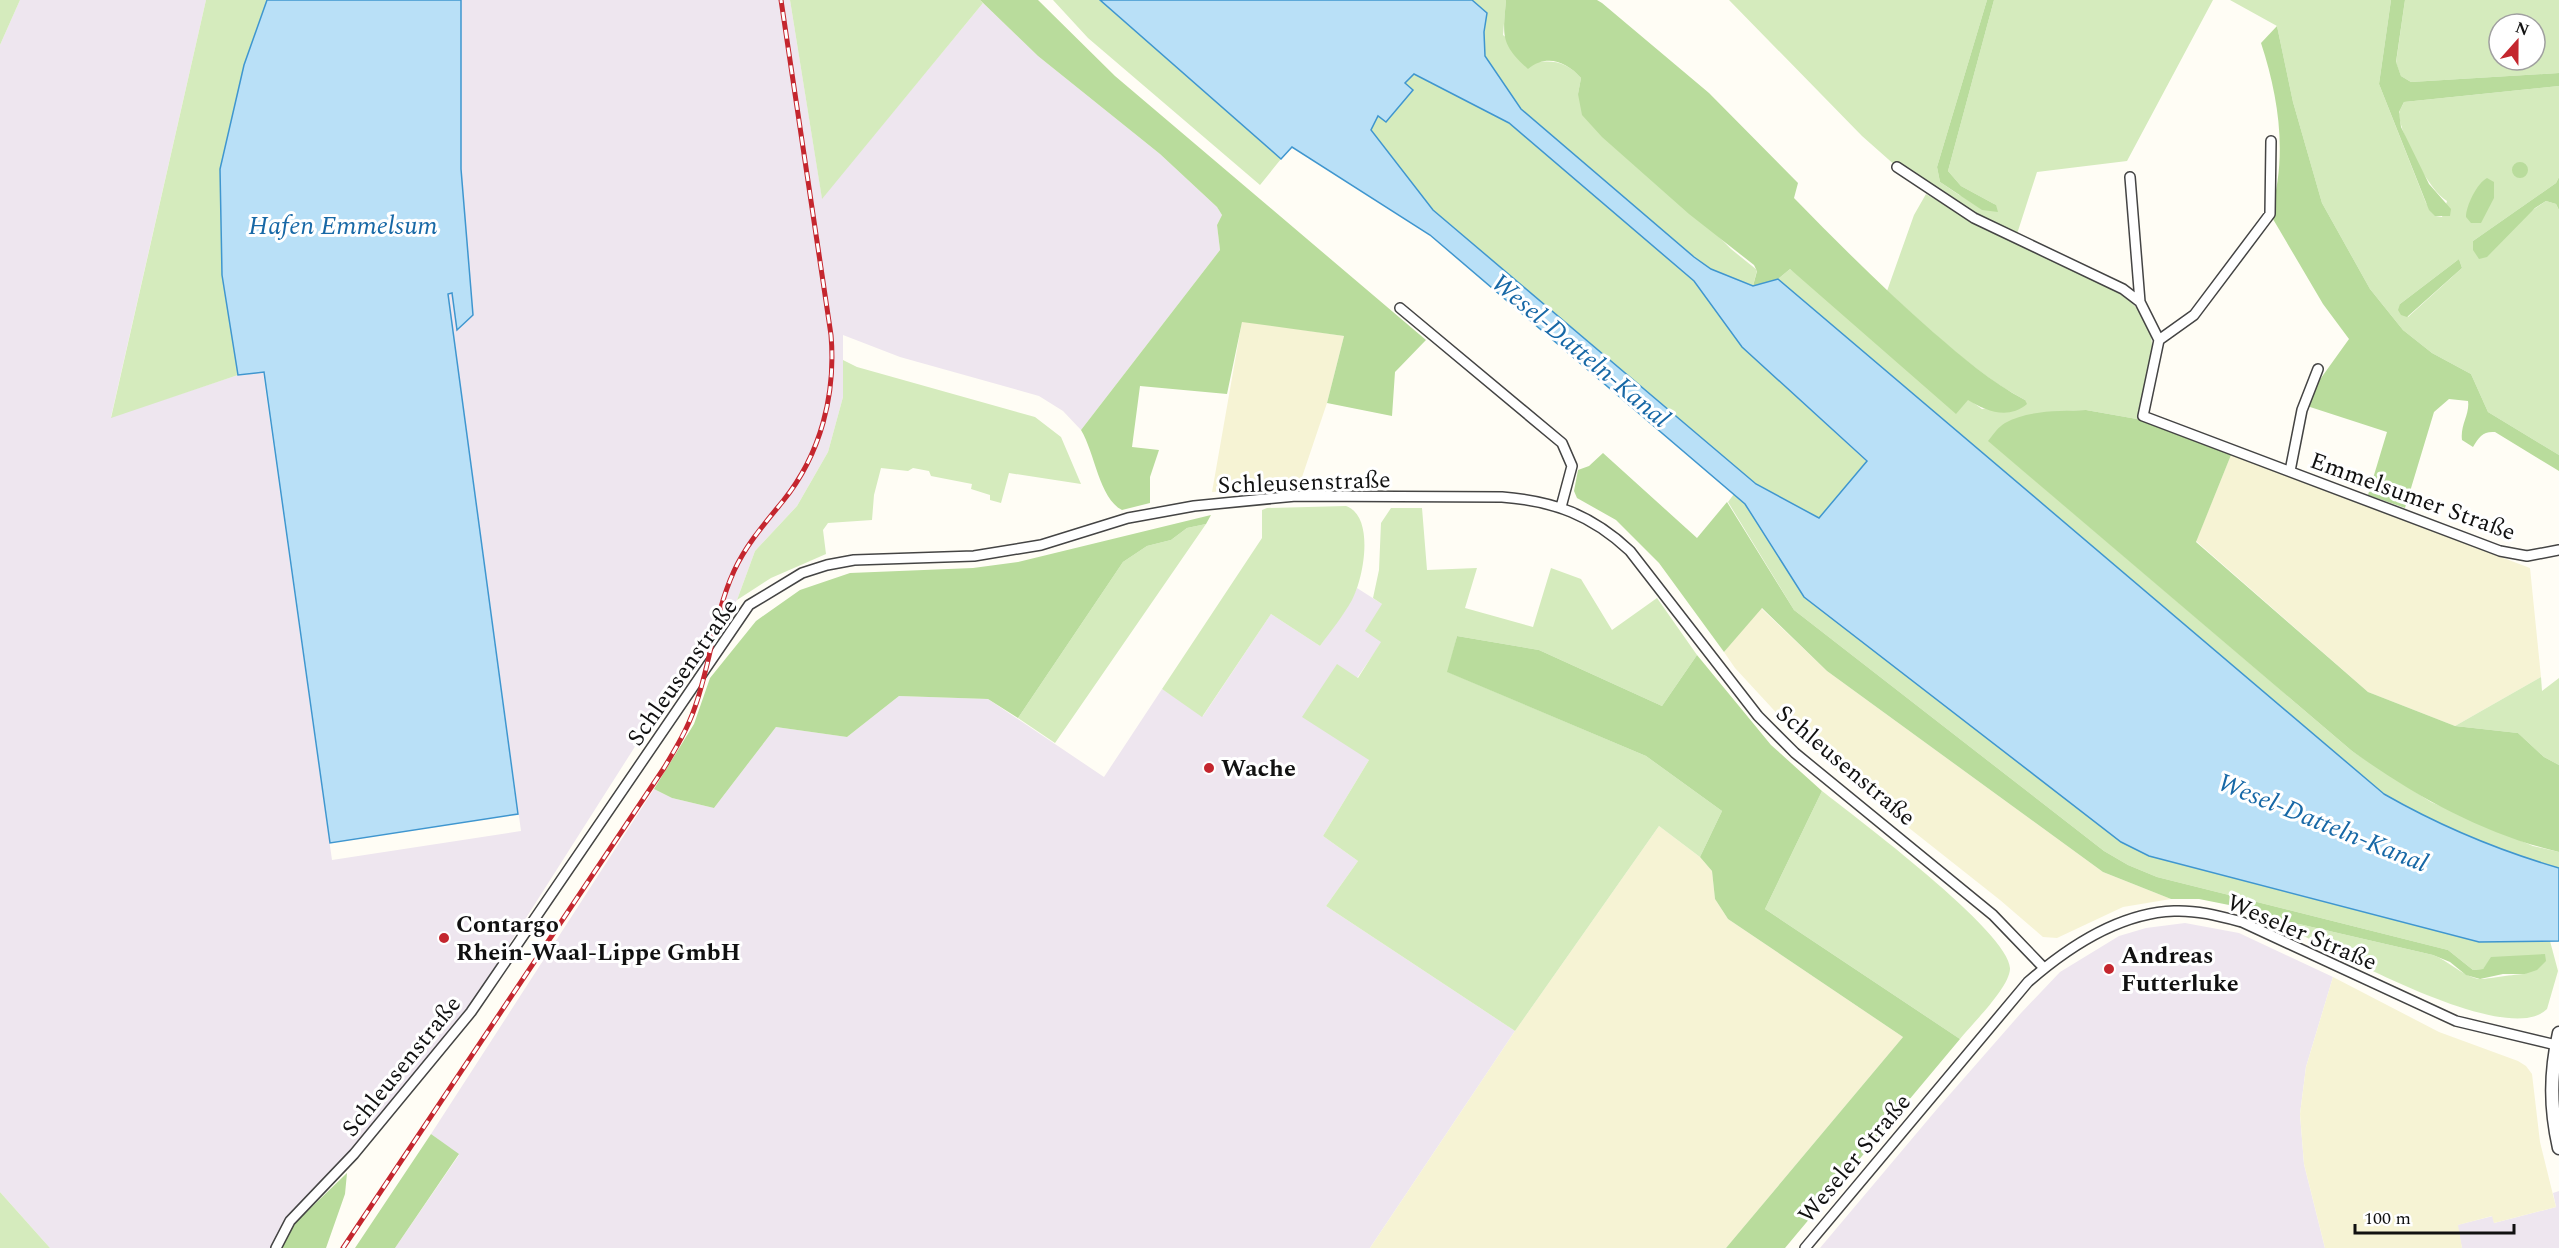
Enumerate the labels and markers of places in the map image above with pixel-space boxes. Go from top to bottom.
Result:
place label: Wache [1221,751,1296,787]
marker: Wache [1202,761,1216,775]
place label: Contargo Rhein-Waal-Lippe GmbH [456,907,741,971]
marker: Contargo Rhein-Waal-Lippe GmbH [437,931,451,945]
place label: Andreas Futterluke [2121,938,2239,1002]
marker: Andreas Futterluke [2102,962,2116,976]

